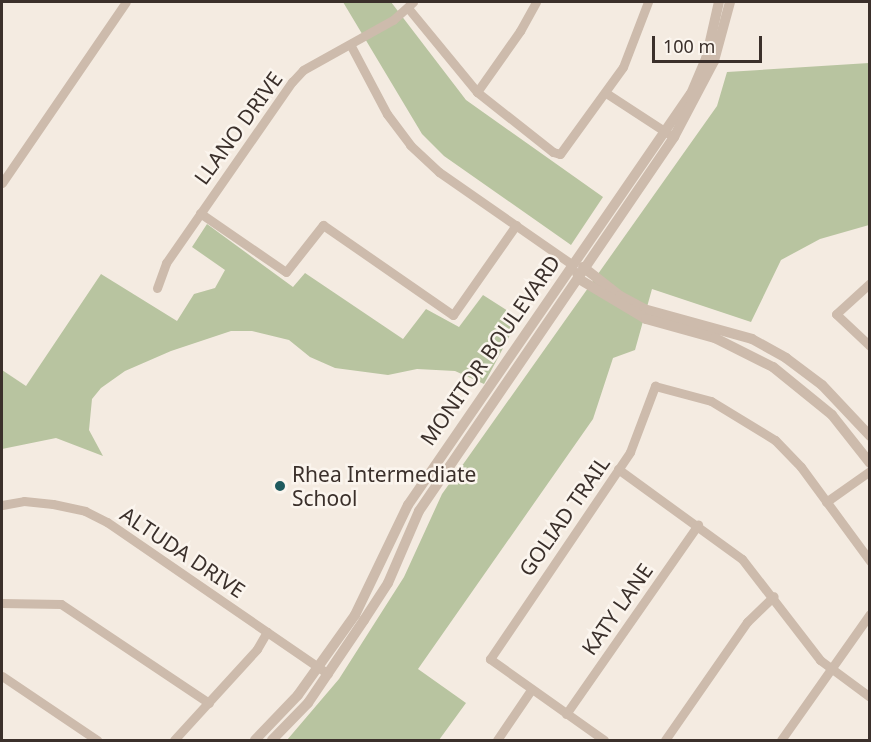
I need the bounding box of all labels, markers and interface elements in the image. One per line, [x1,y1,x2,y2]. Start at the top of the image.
scale bar [655,24,764,62]
text: 100 m [663,34,715,58]
street label: LLANO DRIVE [189,67,287,189]
street label: MONITOR BOULEVARD [415,250,565,450]
street label: GOLIAD TRAIL [513,451,615,581]
place label: Rhea Intermediate School [292,461,476,511]
marker: Rhea Intermediate School [273,479,287,493]
street label: ALTUDA DRIVE [116,501,250,603]
street label: KATY LANE [576,558,658,660]

